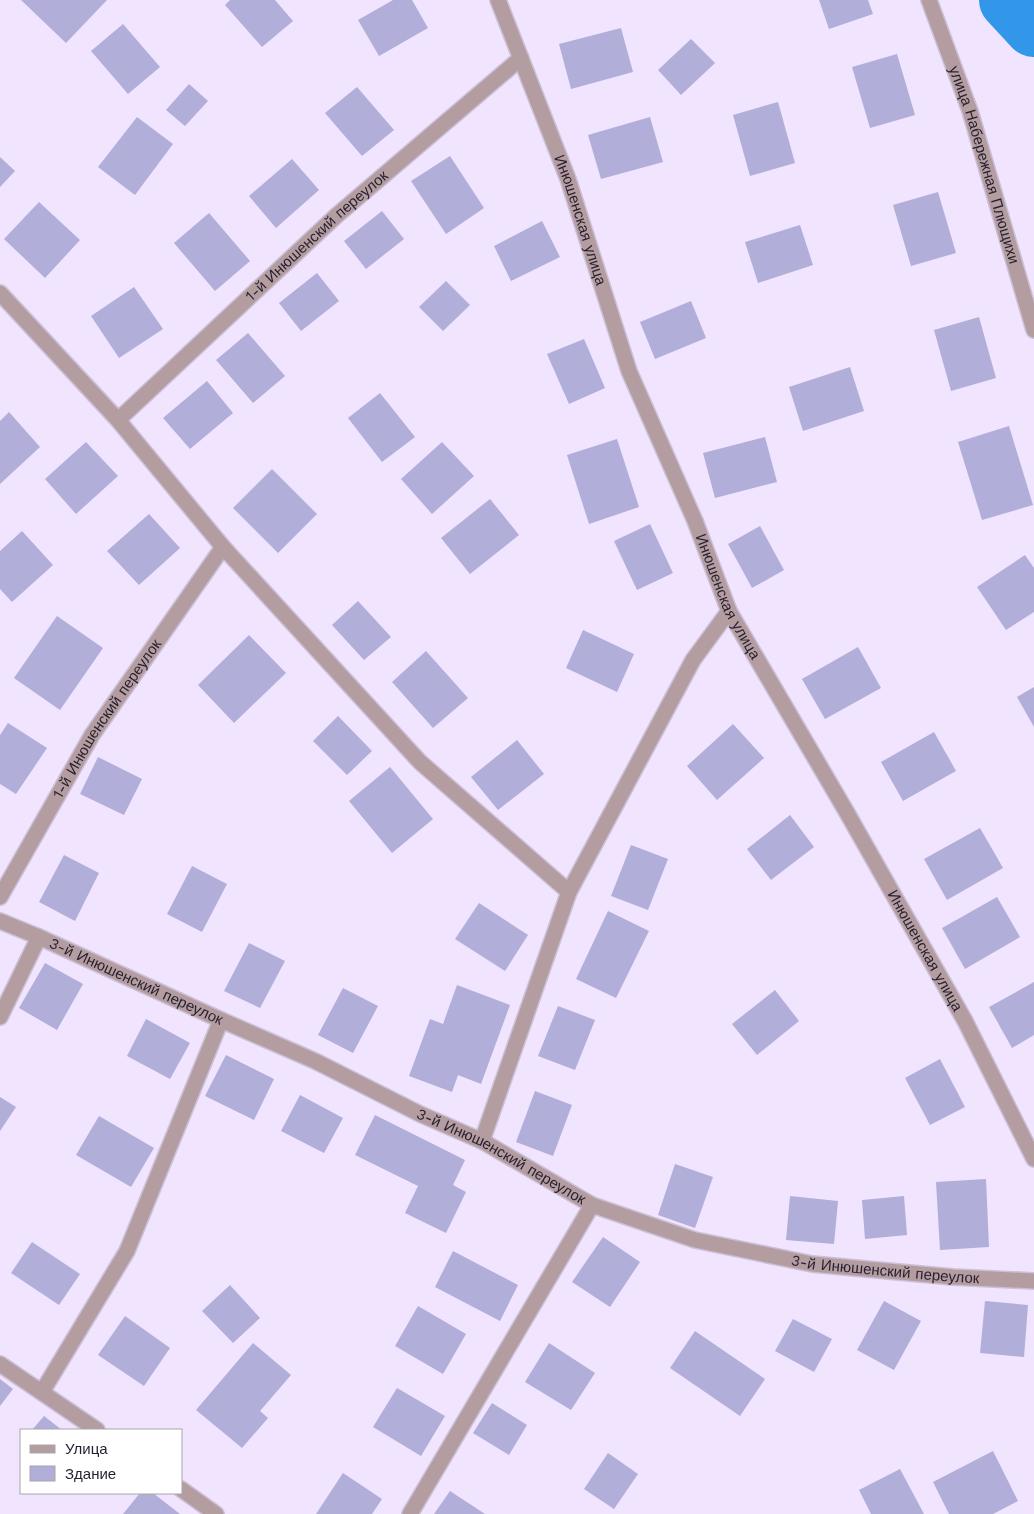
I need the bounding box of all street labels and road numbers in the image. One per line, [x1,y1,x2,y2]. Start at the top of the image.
street label: улица Набережная Плющихи [945,63,1023,266]
street label: Инюшенская улица [550,152,610,288]
street label: 1-й Инюшенский переулок [242,166,392,305]
street label: Инюшенская улица [692,531,765,663]
street label: 1-й Инюшенский переулок [49,635,165,801]
street label: Инюшенская улица [884,887,967,1015]
street label: 3-й Инюшенский переулок [47,934,226,1029]
street label: 3-й Инюшенский переулок [414,1105,589,1209]
street label: 3-й Инюшенский переулок [790,1251,980,1287]

